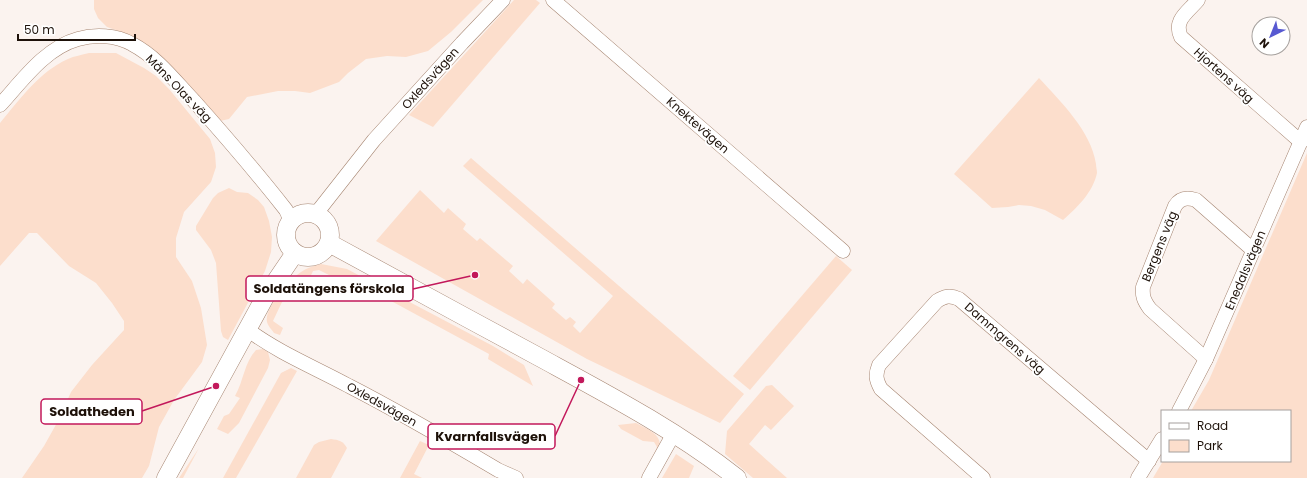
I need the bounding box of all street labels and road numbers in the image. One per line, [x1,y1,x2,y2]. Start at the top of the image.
street label: Oxledsvägen [398,43,462,113]
street label: Hjortens väg [1190,43,1258,107]
street label: Måns Olas väg [142,50,216,126]
street label: Knektevägen [663,93,733,157]
street label: Bergens väg [1137,208,1181,284]
street label: Enedalsvägen [1221,228,1269,312]
street label: Dammgrens väg [961,298,1049,378]
street label: Oxledsvägen [344,378,420,430]

